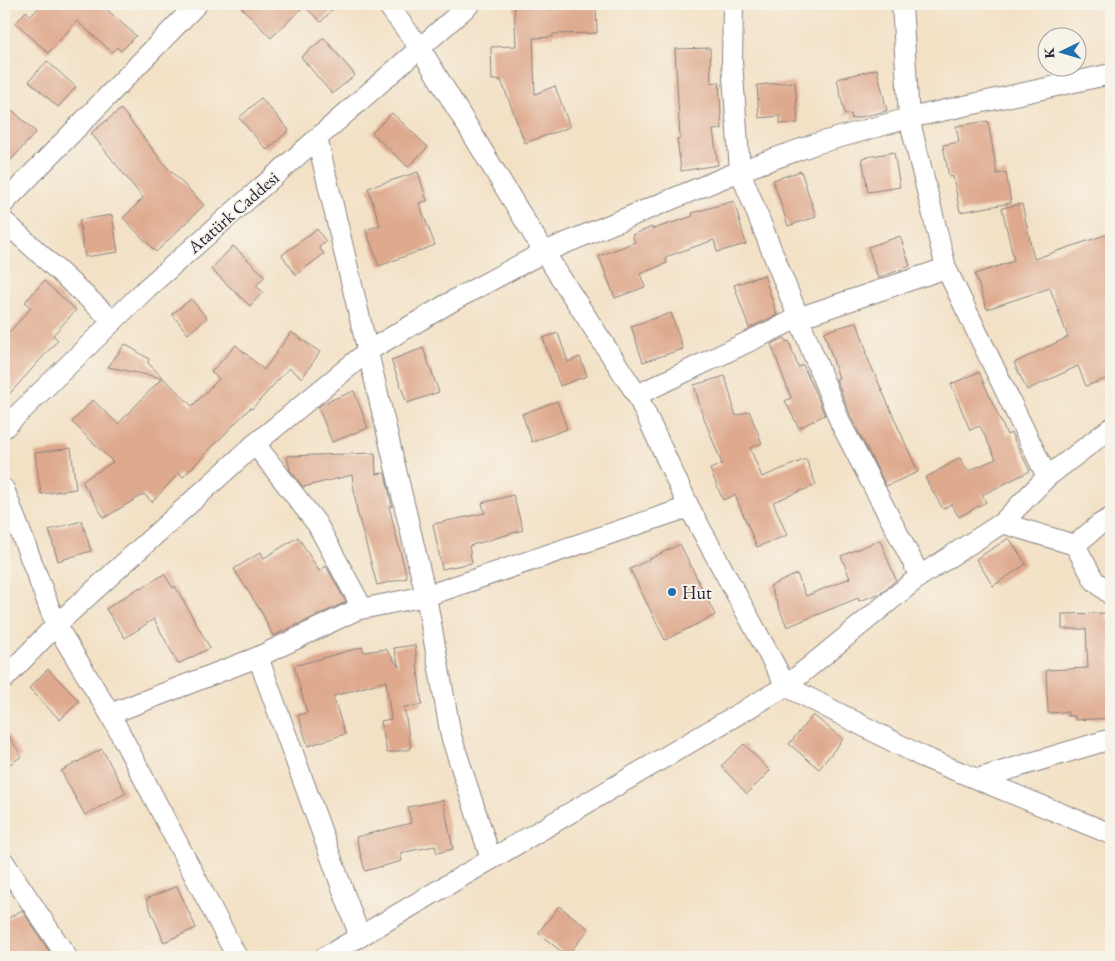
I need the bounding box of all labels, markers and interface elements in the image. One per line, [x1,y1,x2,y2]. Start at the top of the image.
north arrow [1038,28,1088,78]
text: K [1040,47,1058,59]
street label: Atatürk Caddesi [182,166,284,259]
place label: Hut [682,581,712,604]
marker: Hut [666,586,678,598]

